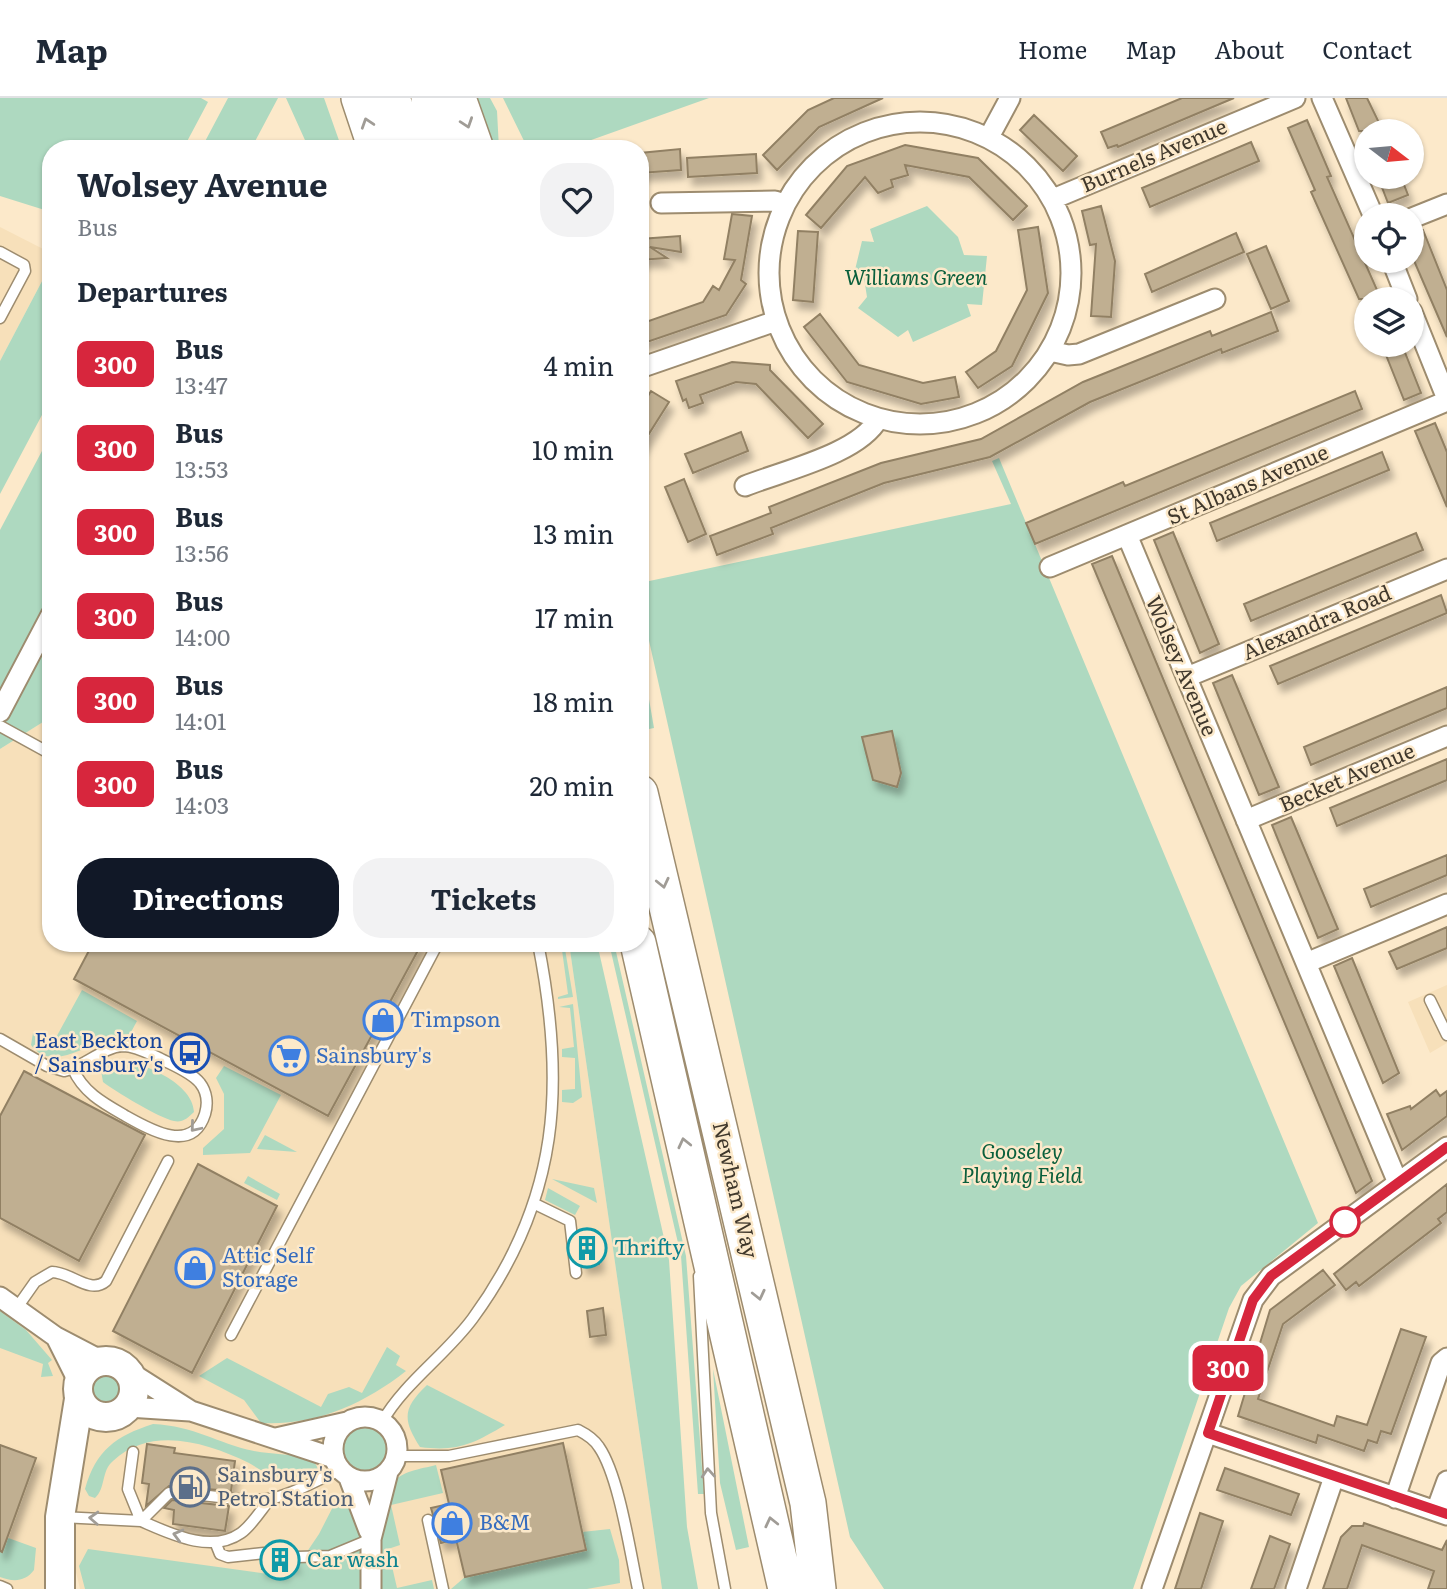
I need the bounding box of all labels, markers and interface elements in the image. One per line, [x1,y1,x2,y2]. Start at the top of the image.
text: Map [35,24,108,73]
text: Home [1018,31,1087,66]
text: Map [1125,31,1176,66]
text: About [1214,31,1284,66]
text: Contact [1322,31,1412,66]
street label: Burnels Avenue [1075,109,1231,198]
one-way arrow [459,117,473,129]
one-way arrow [361,118,376,130]
north arrow [1354,119,1424,189]
map controls [1354,119,1424,357]
text: Wolsey Avenue [77,158,328,207]
button: heart [540,163,614,237]
button: locate [1354,203,1424,273]
text: Bus [77,209,117,243]
park label: Williams Green [845,260,988,291]
text: Departures [77,271,228,310]
button: layers [1354,287,1424,357]
text: Bus [175,328,223,367]
text: 4 min [543,345,614,384]
text: 300 [94,346,137,381]
text: 13:47 [175,367,228,401]
text: Bus [175,412,223,451]
text: 10 min [532,429,614,468]
text: 300 [94,430,137,465]
street label: St Albans Avenue [1162,435,1333,531]
text: 13:53 [175,451,229,485]
text: Bus [175,496,223,535]
text: 13 min [533,513,614,552]
text: 300 [94,514,137,549]
text: 13:56 [175,535,229,569]
street label: Alexandra Road [1237,575,1395,666]
text: Bus [175,580,223,619]
street label: Wolsey Avenue [1140,590,1227,740]
text: 17 min [535,597,614,636]
text: 300 [94,598,137,633]
text: 14:00 [175,619,230,653]
text: Bus [175,664,223,703]
text: 18 min [533,681,614,720]
text: 300 [94,682,137,717]
text: 14:01 [175,703,226,737]
street label: Becket Avenue [1273,733,1419,818]
text: Bus [175,748,223,787]
text: 20 min [529,765,614,804]
text: 300 [94,766,137,801]
text: 14:03 [175,787,229,821]
button: Directions [77,858,339,938]
button: Tickets [353,858,614,938]
one-way arrow [655,877,670,889]
shop icon: Timpson [362,999,404,1041]
place label: Timpson [410,1002,501,1033]
place label: East Beckton / Sainsbury's [34,1023,163,1078]
bus stop icon: East Beckton / Sainsbury's [169,1032,211,1074]
supermarket icon: Sainsbury's [268,1035,310,1077]
place label: Sainsbury's [316,1038,431,1069]
street label: Newham Way [707,1118,768,1262]
one-way arrow [191,1119,204,1132]
park label: Gooseley Playing Field [962,1134,1082,1189]
one-way arrow [678,1137,692,1149]
unlabelled marker [1330,1207,1360,1237]
building icon: Thrifty [566,1227,608,1269]
place label: Thrifty [614,1230,685,1261]
place label: Attic Self Storage [222,1238,315,1293]
shop icon: Attic Self Storage [174,1247,216,1289]
one-way arrow [751,1289,766,1301]
line badge: 300 [1188,1345,1268,1391]
text: 300 [1207,1350,1249,1385]
place label: Sainsbury's Petrol Station [217,1457,354,1512]
fuel station icon: Sainsbury's Petrol Station [169,1466,211,1508]
one-way arrow [701,1467,716,1478]
shop icon: B&M [431,1502,473,1544]
place label: B&M [479,1505,531,1536]
one-way arrow [88,1511,99,1526]
one-way arrow [764,1517,779,1529]
one-way arrow [172,1529,184,1543]
building icon: Car wash [259,1539,301,1581]
place label: Car wash [307,1542,399,1573]

